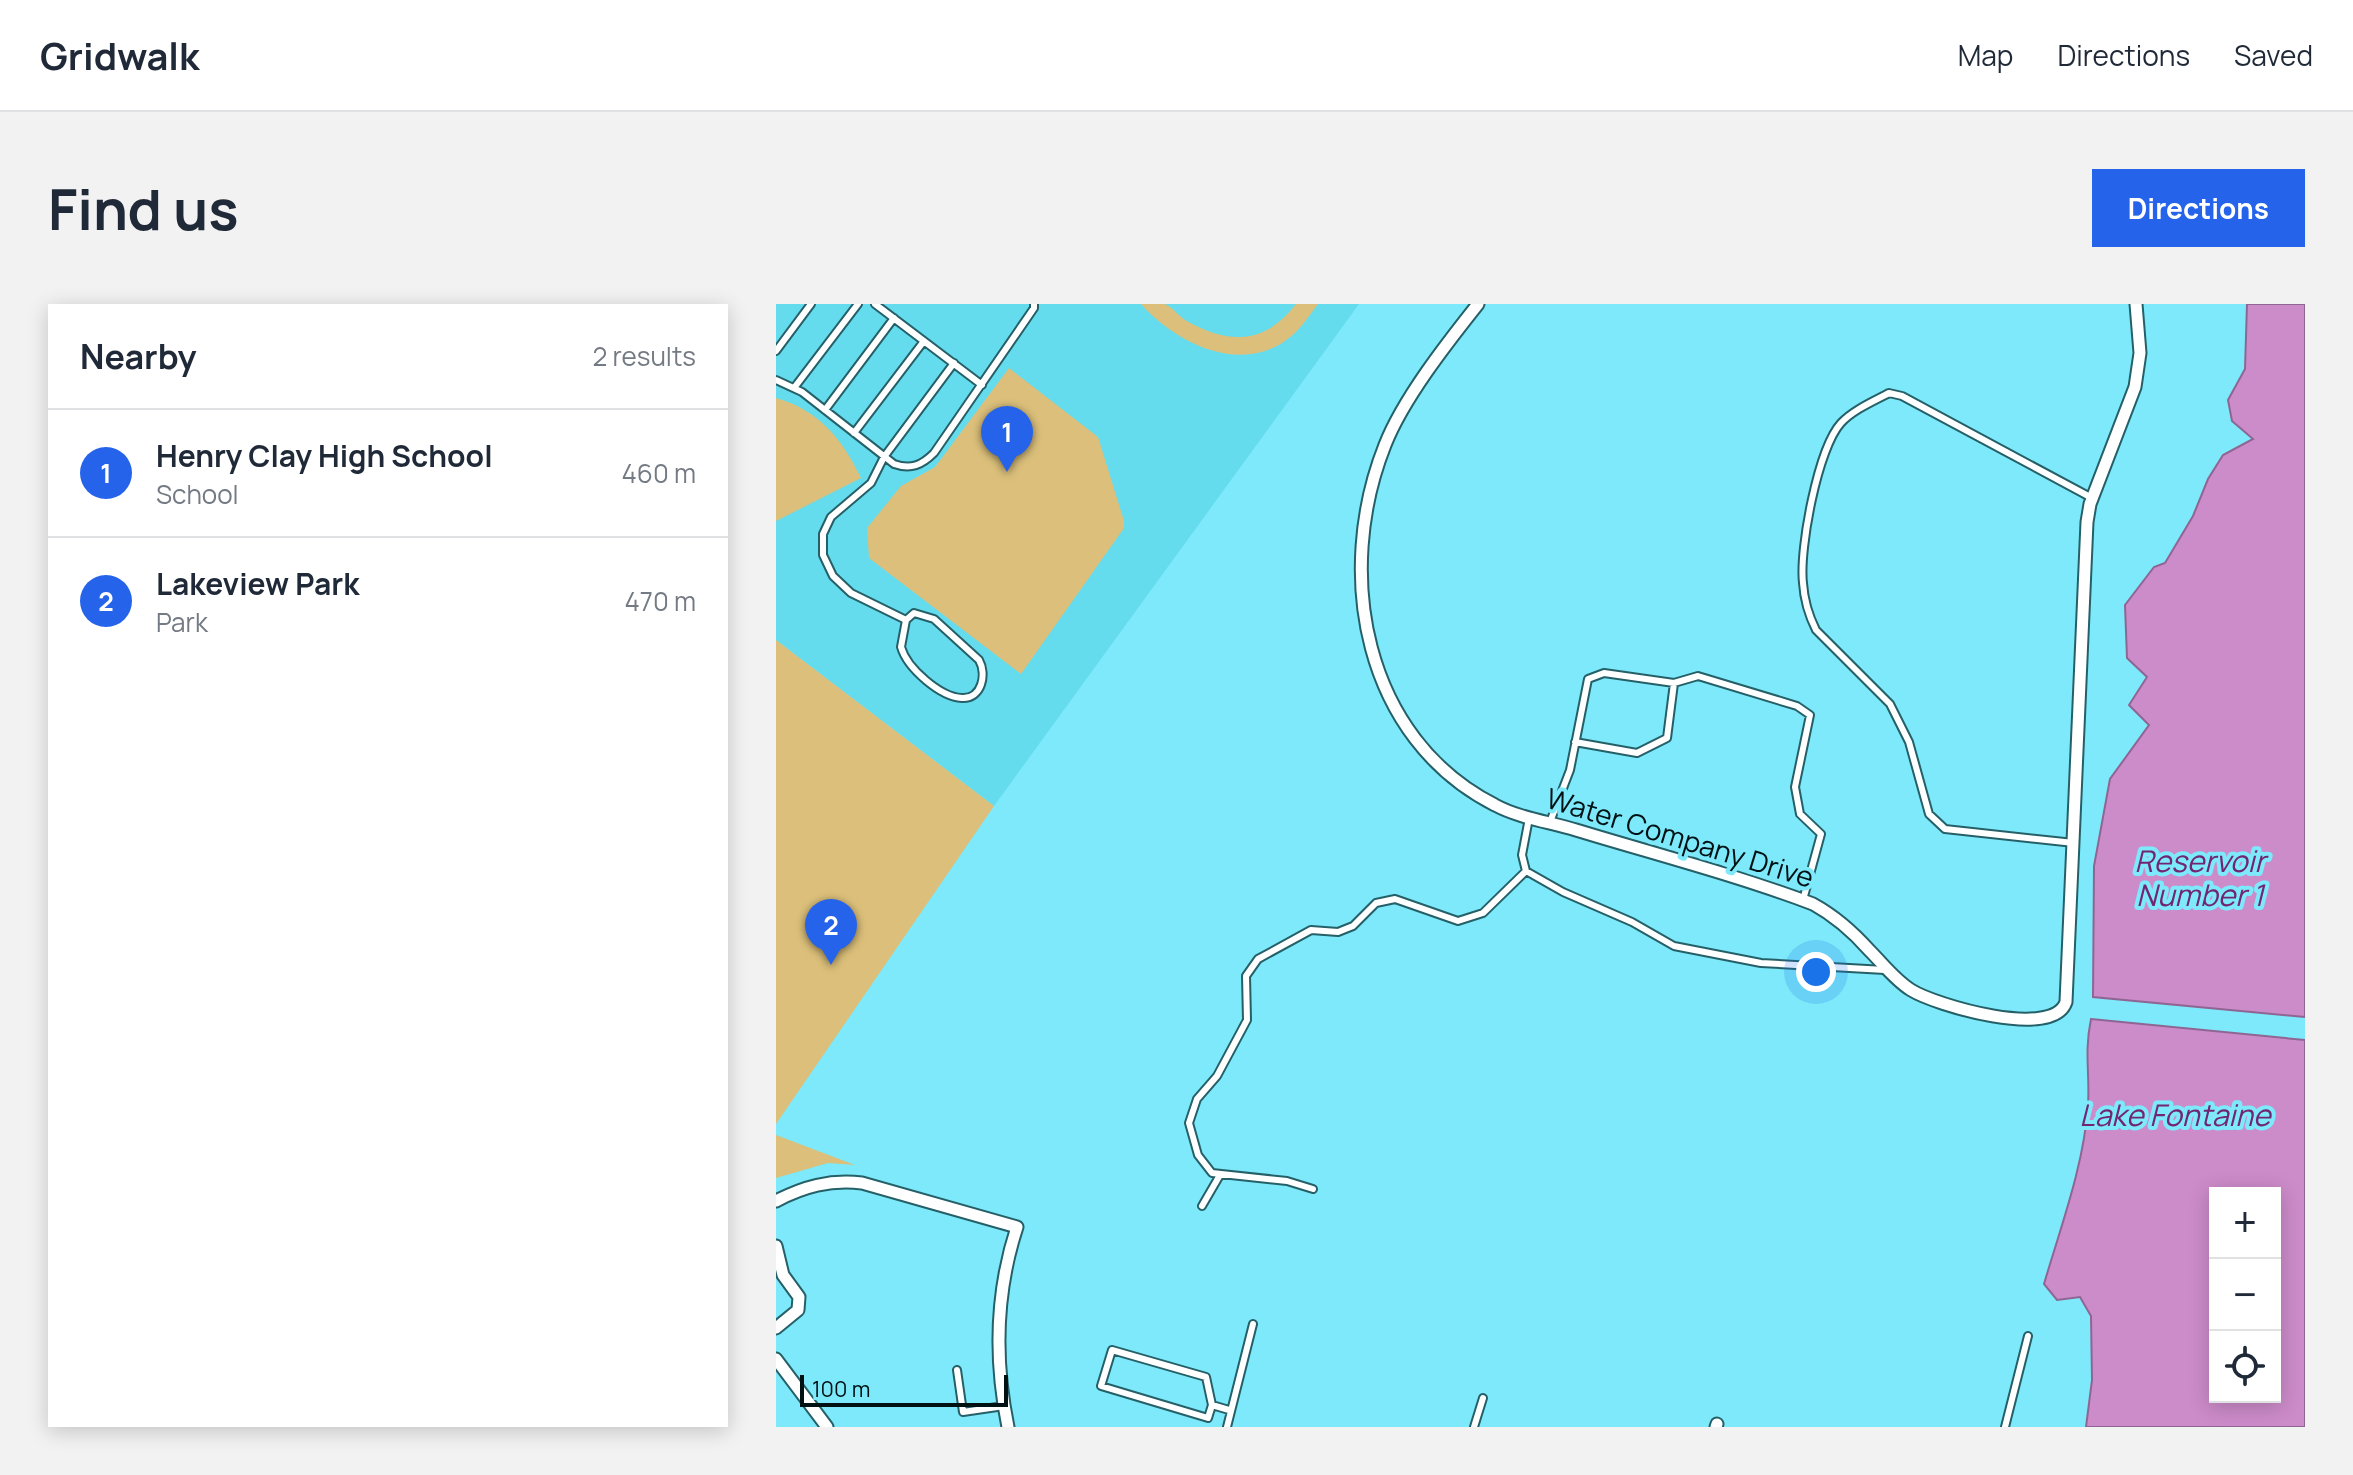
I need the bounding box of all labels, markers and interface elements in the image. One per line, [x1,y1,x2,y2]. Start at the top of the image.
text: Gridwalk [40,29,199,81]
text: Map [1958,36,2013,74]
text: Directions [2057,36,2190,74]
text: Saved [2234,36,2313,74]
button: Directions [2092,169,2305,247]
text: Find us [48,170,239,247]
text: Nearby [80,333,196,379]
text: 2 results [592,338,696,374]
pin: 1 [981,406,1033,472]
text: Henry Clay High School [156,435,493,476]
text: 1 [100,455,112,491]
text: 460 m [621,455,696,491]
text: School [156,476,239,512]
text: Lakeview Park [156,563,359,604]
text: 2 [98,583,114,619]
text: 470 m [625,583,696,619]
text: Park [156,604,208,640]
street label: Water Company Drive [1542,778,1819,896]
water label: Reservoir Number 1 [2135,840,2270,915]
pin: 2 [805,899,857,965]
your location [1796,952,1836,992]
water label: Lake Fontaine [2079,1094,2272,1135]
map controls [2209,1187,2281,1403]
button: + [2209,1187,2281,1259]
button: − [2209,1259,2281,1331]
button: locate [2209,1331,2281,1403]
scale bar [800,1371,1008,1407]
text: 100 m [812,1374,870,1404]

